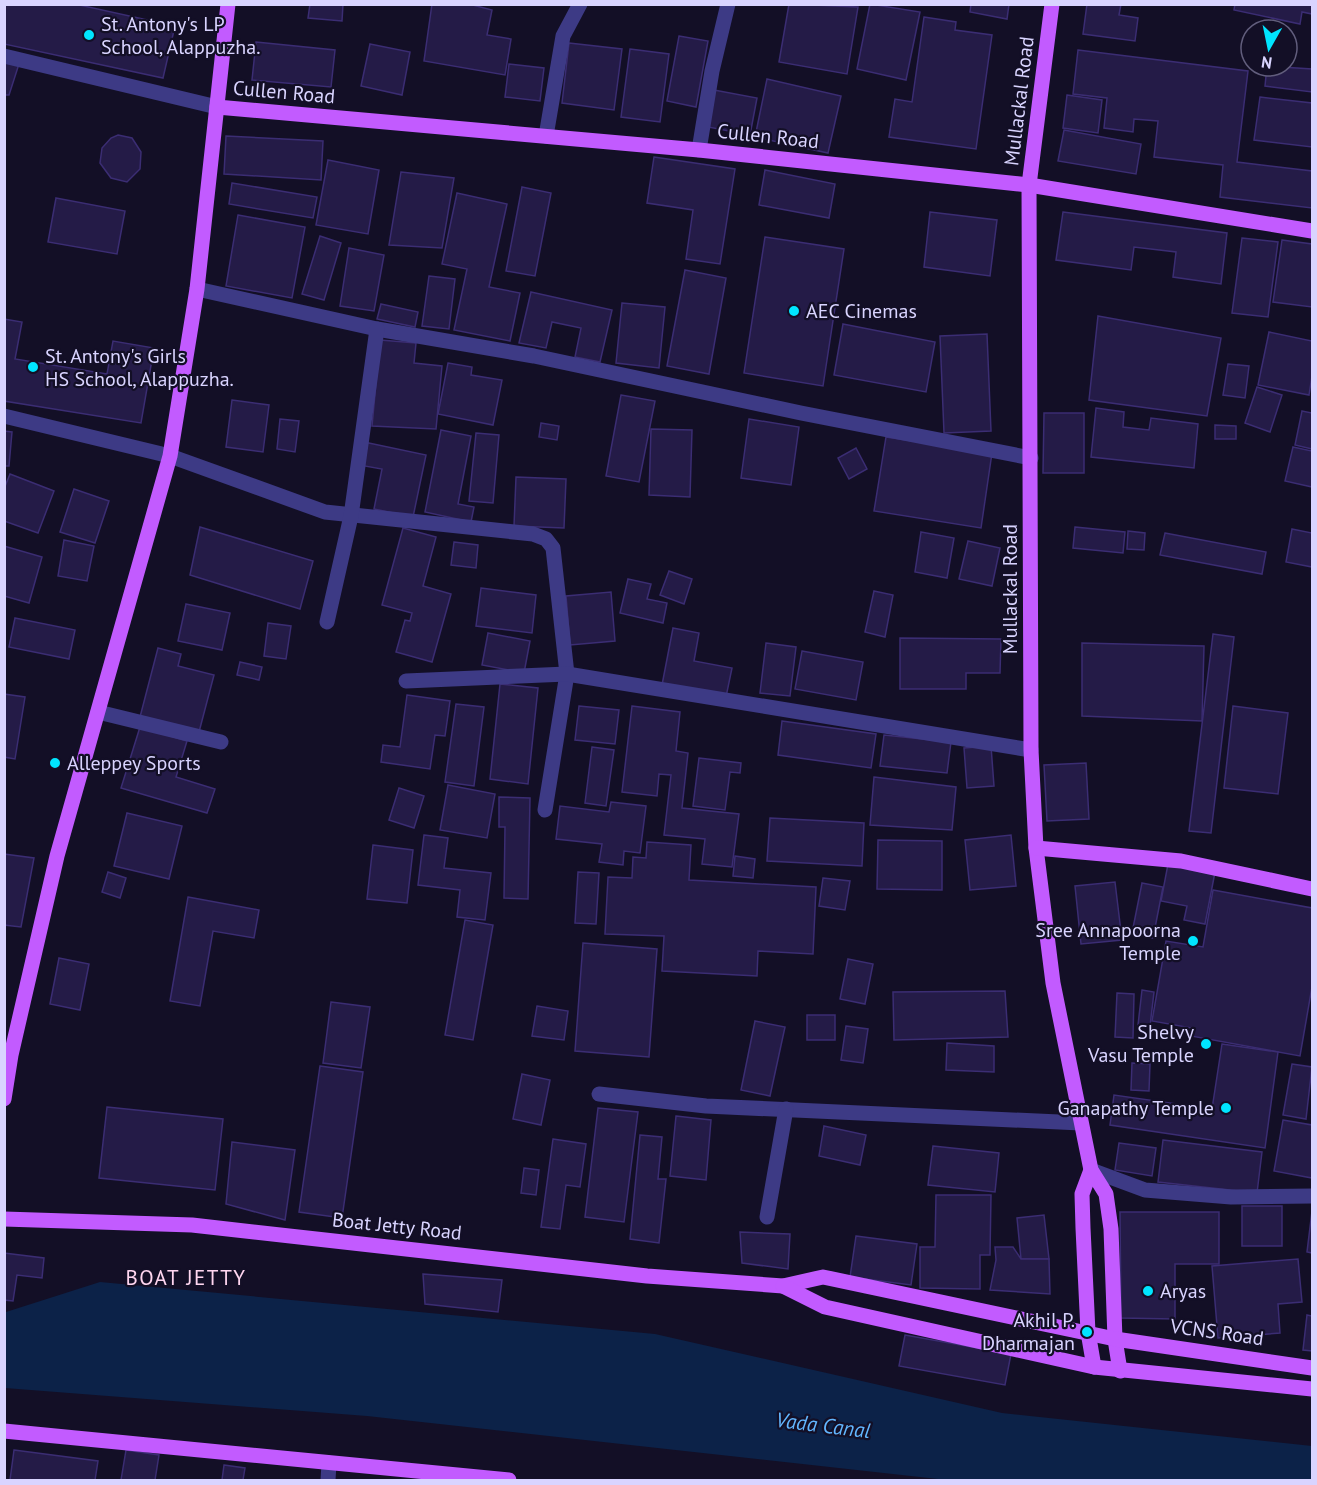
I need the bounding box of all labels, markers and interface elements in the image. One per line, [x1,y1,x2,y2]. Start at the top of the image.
place label: St. Antony's LP School, Alappuzha. [101,11,260,60]
north arrow [1239,18,1299,78]
marker: St. Antony's LP School, Alappuzha. [82,28,96,42]
street label: Mullackal Road [998,35,1040,167]
text: N [1260,52,1273,74]
street label: Cullen Road [232,75,336,109]
street label: Cullen Road [716,118,820,154]
place label: AEC Cinemas [806,298,917,324]
marker: AEC Cinemas [787,304,801,318]
place label: St. Antony's Girls HS School, Alappuzha. [45,343,234,392]
marker: St. Antony's Girls HS School, Alappuzha. [26,360,40,374]
street label: Mullackal Road [997,524,1023,654]
place label: Alleppey Sports [67,750,201,776]
marker: Alleppey Sports [48,756,62,770]
place label: Sree Annapoorna Temple [1035,917,1181,966]
marker: Sree Annapoorna Temple [1186,934,1200,948]
place label: Shelvy Vasu Temple [1087,1019,1195,1068]
marker: Shelvy Vasu Temple [1199,1037,1213,1051]
place label: Ganapathy Temple [1057,1095,1214,1121]
marker: Ganapathy Temple [1219,1101,1233,1115]
street label: Boat Jetty Road [331,1206,463,1246]
district label: BOAT JETTY [126,1264,246,1291]
place label: Aryas [1160,1278,1206,1304]
marker: Aryas [1141,1284,1155,1298]
place label: Akhil P. Dharmajan [982,1307,1075,1356]
street label: VCNS Road [1168,1312,1265,1351]
marker: Akhil P. Dharmajan [1080,1325,1094,1339]
water label: Vada Canal [774,1406,872,1444]

